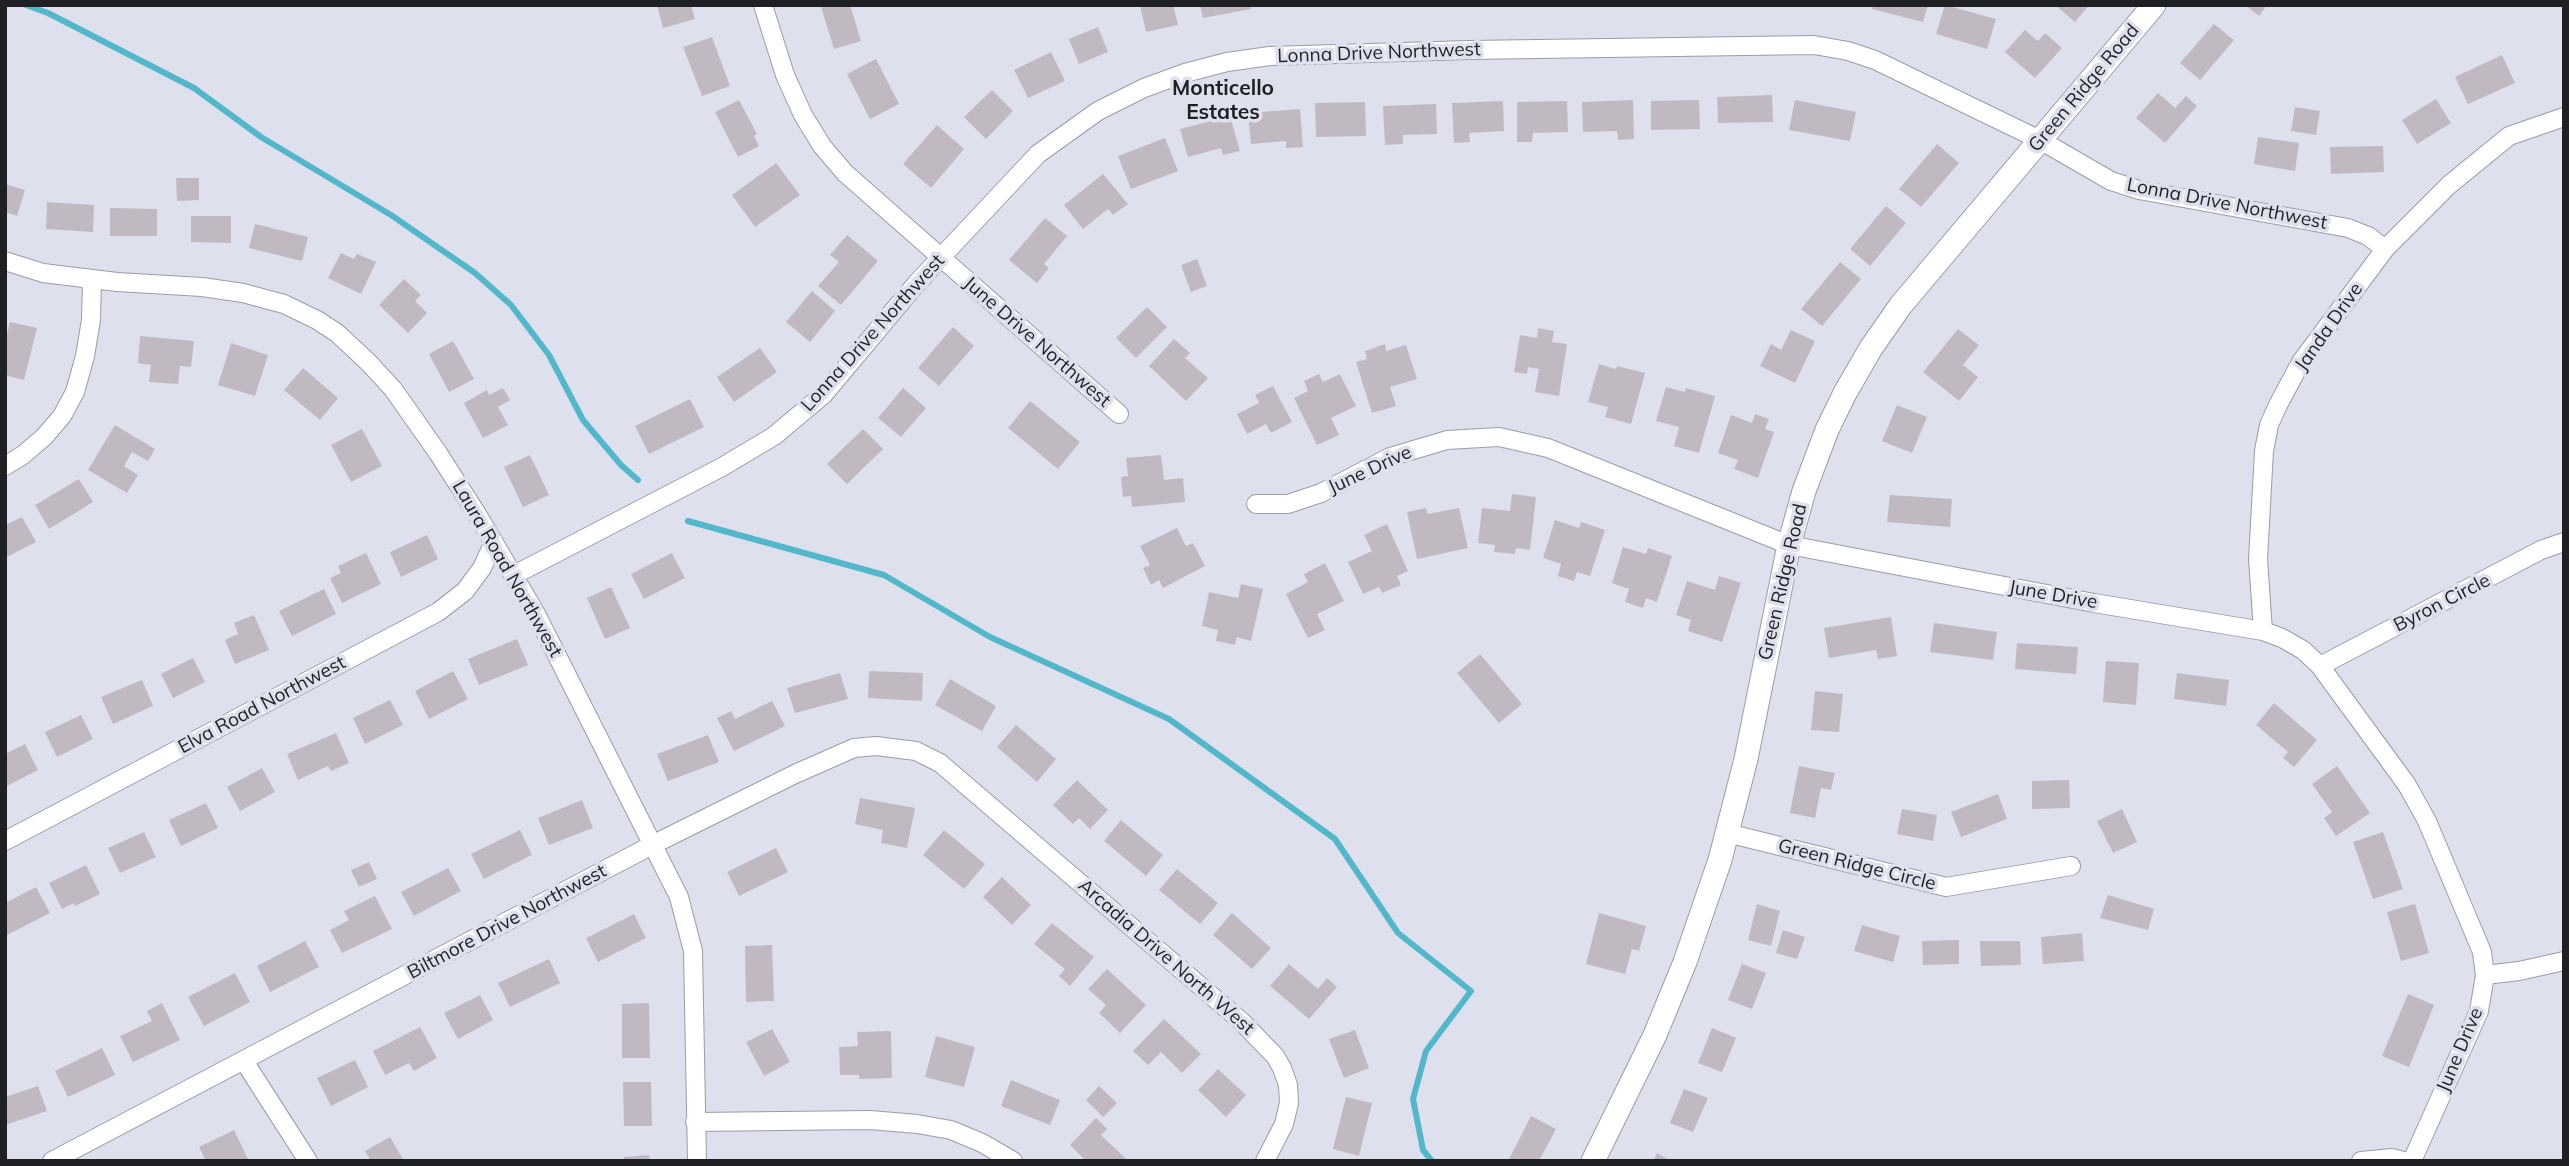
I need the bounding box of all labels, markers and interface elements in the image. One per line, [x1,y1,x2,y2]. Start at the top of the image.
street label: Green Ridge Road [2024,19,2144,157]
street label: Lonna Drive Northwest [1277,38,1481,68]
district label: Monticello Estates [1172,76,1274,126]
street label: Lonna Drive Northwest [2125,173,2329,235]
street label: Lonna Drive Northwest [796,250,950,416]
street label: June Drive Northwest [959,272,1115,412]
street label: Janda Drive [2290,279,2368,375]
street label: June Drive [1325,441,1415,499]
street label: Laura Road Northwest [447,477,567,661]
street label: Green Ridge Road [1754,502,1812,662]
street label: Byron Circle [2390,569,2494,637]
street label: June Drive [2007,576,2099,614]
street label: Elva Road Northwest [174,651,350,759]
street label: Green Ridge Circle [1776,834,1938,896]
street label: Biltmore Drive Northwest [404,860,610,984]
street label: Arcadia Drive North West [1073,874,1259,1040]
street label: June Drive [2432,1004,2488,1096]

